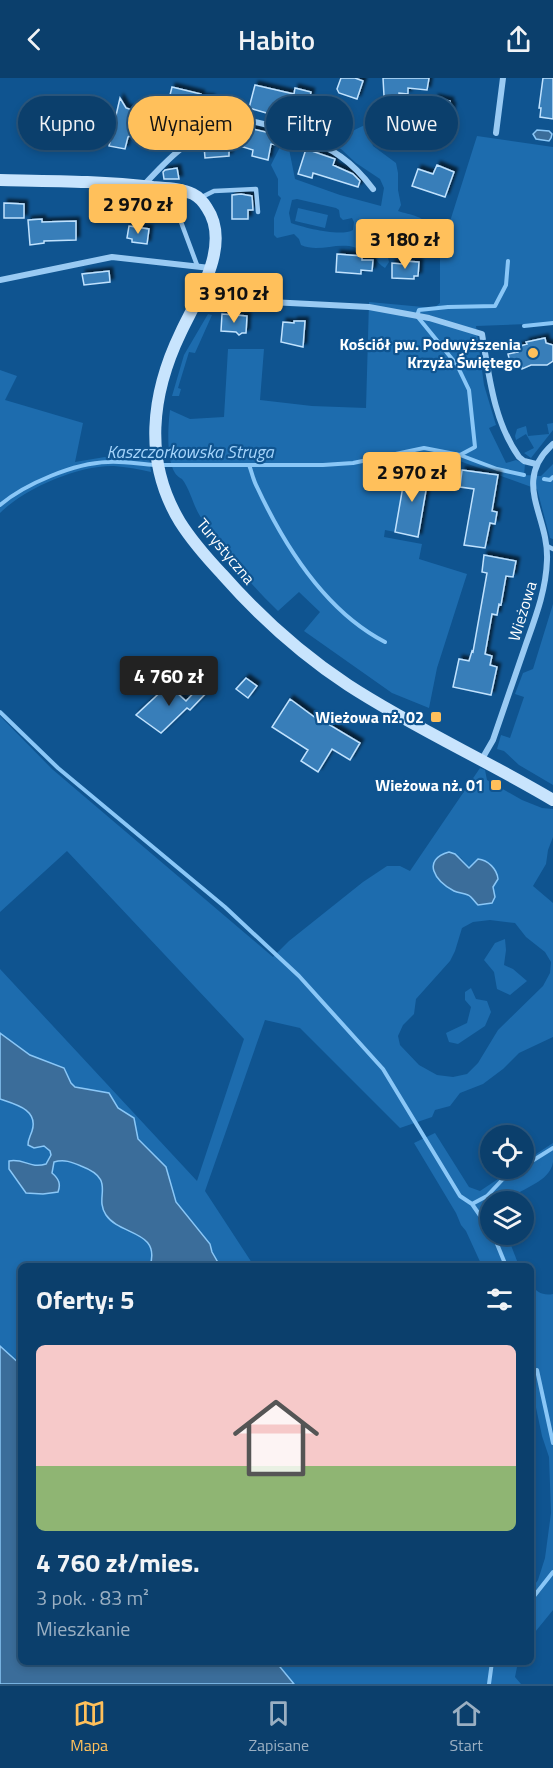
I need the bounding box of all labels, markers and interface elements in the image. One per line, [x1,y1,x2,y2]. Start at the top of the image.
text: Habito [238,19,315,60]
icon: back [18,23,51,56]
icon: share [502,23,535,56]
chip: Kupno [18,96,116,150]
chip: Wynajem [128,96,254,150]
chip: Filtry [266,96,353,150]
chip: Nowe [365,96,458,150]
pin: 2 970 zł [76,184,200,235]
text: 2 970 zł [103,188,173,219]
pin: 3 180 zł [343,219,467,270]
text: 3 180 zł [370,223,440,254]
pin: 3 910 zł [172,273,296,324]
text: 3 910 zł [199,277,269,308]
place label: Kościół pw. Podwyższenia Krzyża Świętego [339,332,521,374]
marker: Kościół pw. Podwyższenia Krzyża Świętego [526,346,540,360]
water label: Kaszczorkowska Struga [106,438,275,465]
pin: 2 970 zł [350,452,474,503]
text: 2 970 zł [377,456,447,487]
street label: Turystyczna [191,513,261,589]
street label: Wieżowa [502,578,542,644]
pin: 4 760 zł [107,656,231,707]
text: 4 760 zł [134,660,204,691]
place label: Wieżowa nż. 02 [315,705,424,729]
marker: Wieżowa nż. 02 [429,710,443,724]
place label: Wieżowa nż. 01 [375,773,484,797]
marker: Wieżowa nż. 01 [489,778,503,792]
map controls [480,1125,534,1245]
button: locate [480,1125,534,1179]
button: layers [480,1191,534,1245]
text: Oferty: 5 [36,1280,134,1319]
icon: filters [483,1283,516,1316]
icon: home [222,1384,330,1492]
text: 4 760 zł/mies. [36,1543,200,1582]
text: 3 pok. · 83 m² [36,1582,149,1613]
text: Mieszkanie [36,1613,130,1644]
tab: Mapa [70,1697,108,1757]
tab: Zapisane [248,1697,309,1757]
tab: Start [450,1697,483,1757]

